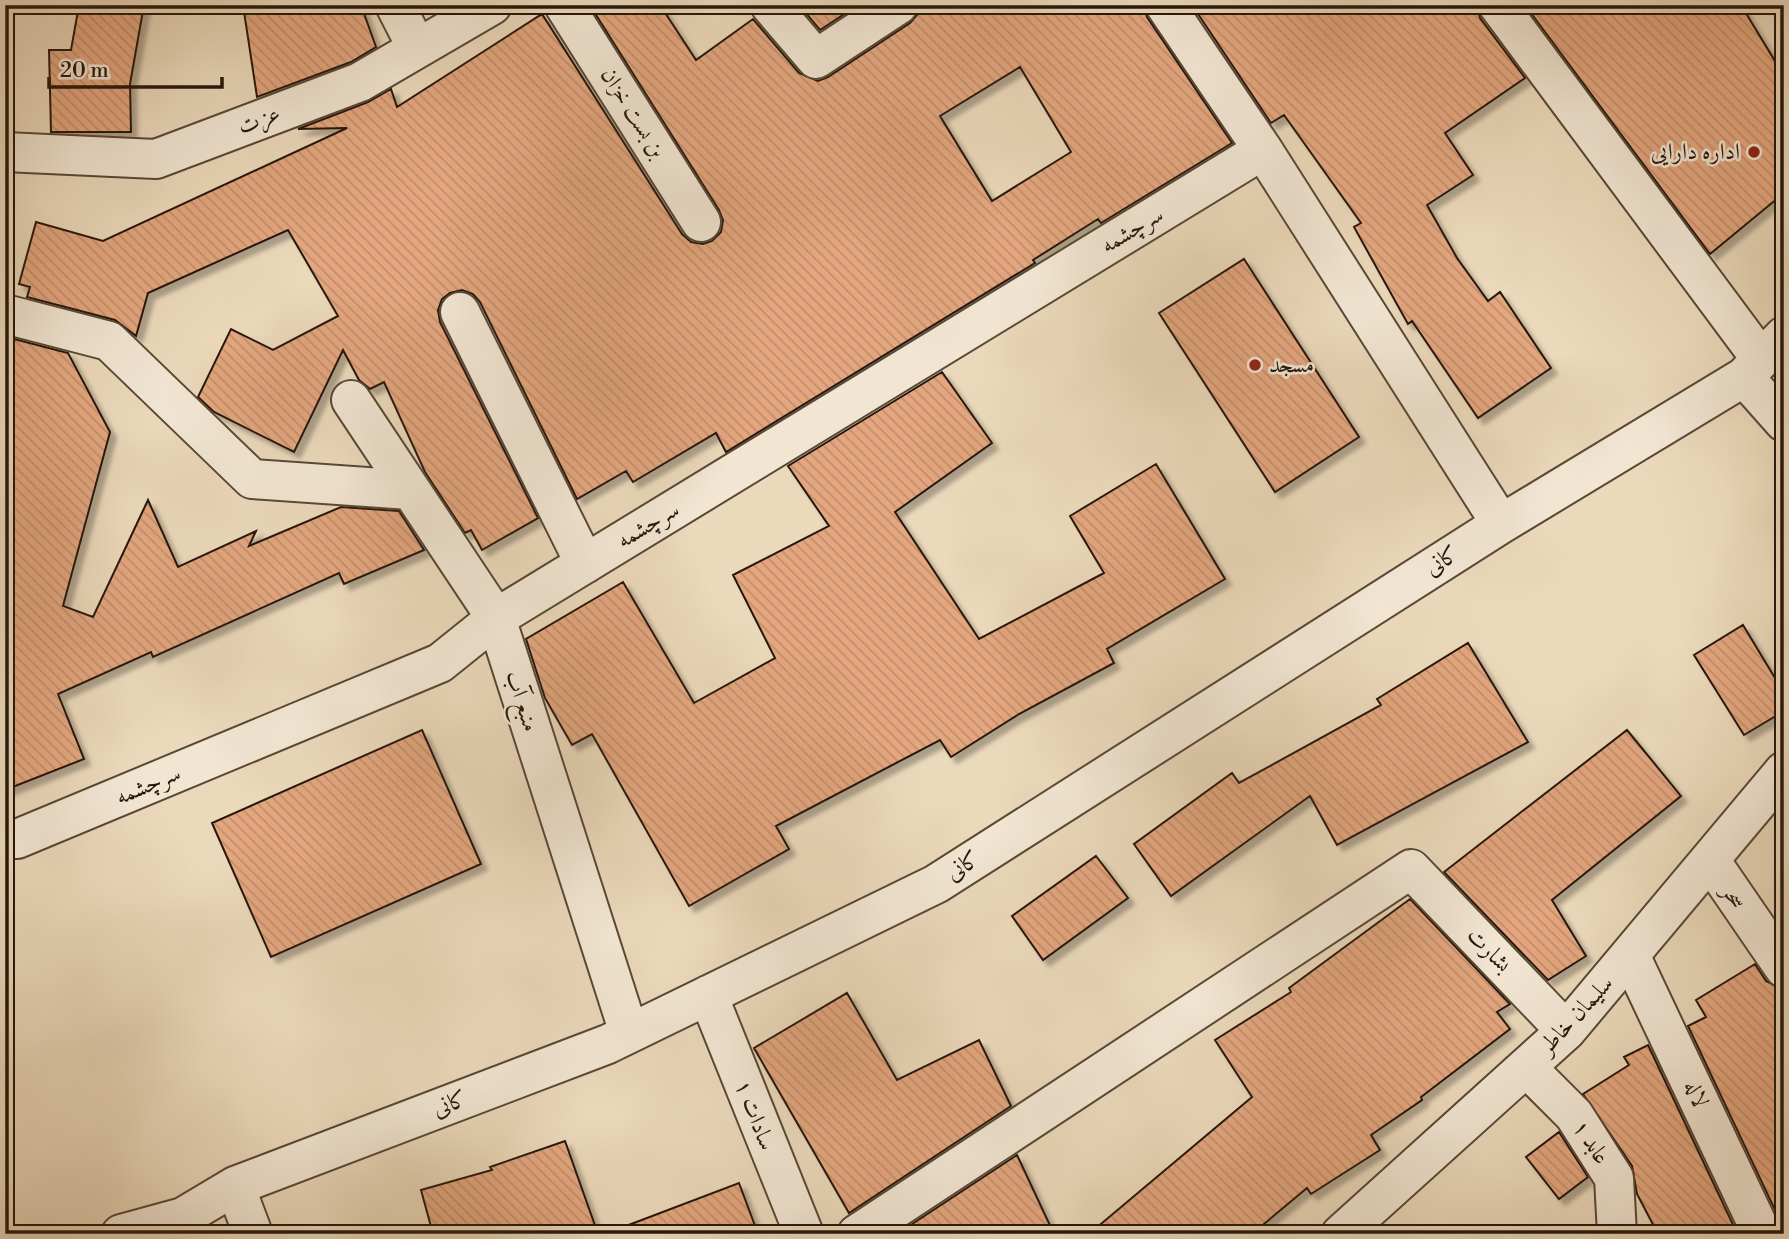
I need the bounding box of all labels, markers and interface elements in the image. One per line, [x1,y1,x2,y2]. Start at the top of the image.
scale bar [49,46,222,90]
text: 20 m [60,58,109,84]
street label: بن بست خزان [594,62,672,164]
street label: عزت [234,99,285,142]
place label: اداره دارایی [1651,138,1740,166]
marker: اداره دارایی [1746,144,1762,160]
street label: سرچشمه [1096,200,1169,260]
place label: مسجد [1269,351,1314,379]
marker: مسجد [1247,357,1263,373]
street label: سرچشمه [612,495,685,555]
street label: کانی [1420,540,1464,582]
street label: منبع آب [493,667,545,737]
street label: سرچشمه [111,759,185,812]
street label: کانی [941,845,985,887]
street label: سحر [1715,878,1752,915]
street label: بشارت [1461,922,1517,978]
street label: سلیمان خاطر [1531,970,1619,1062]
street label: سادات ۱ [729,1076,781,1154]
street label: لاله [1678,1076,1714,1112]
street label: کانی [429,1085,471,1123]
street label: عابد ۱ [1566,1114,1616,1170]

